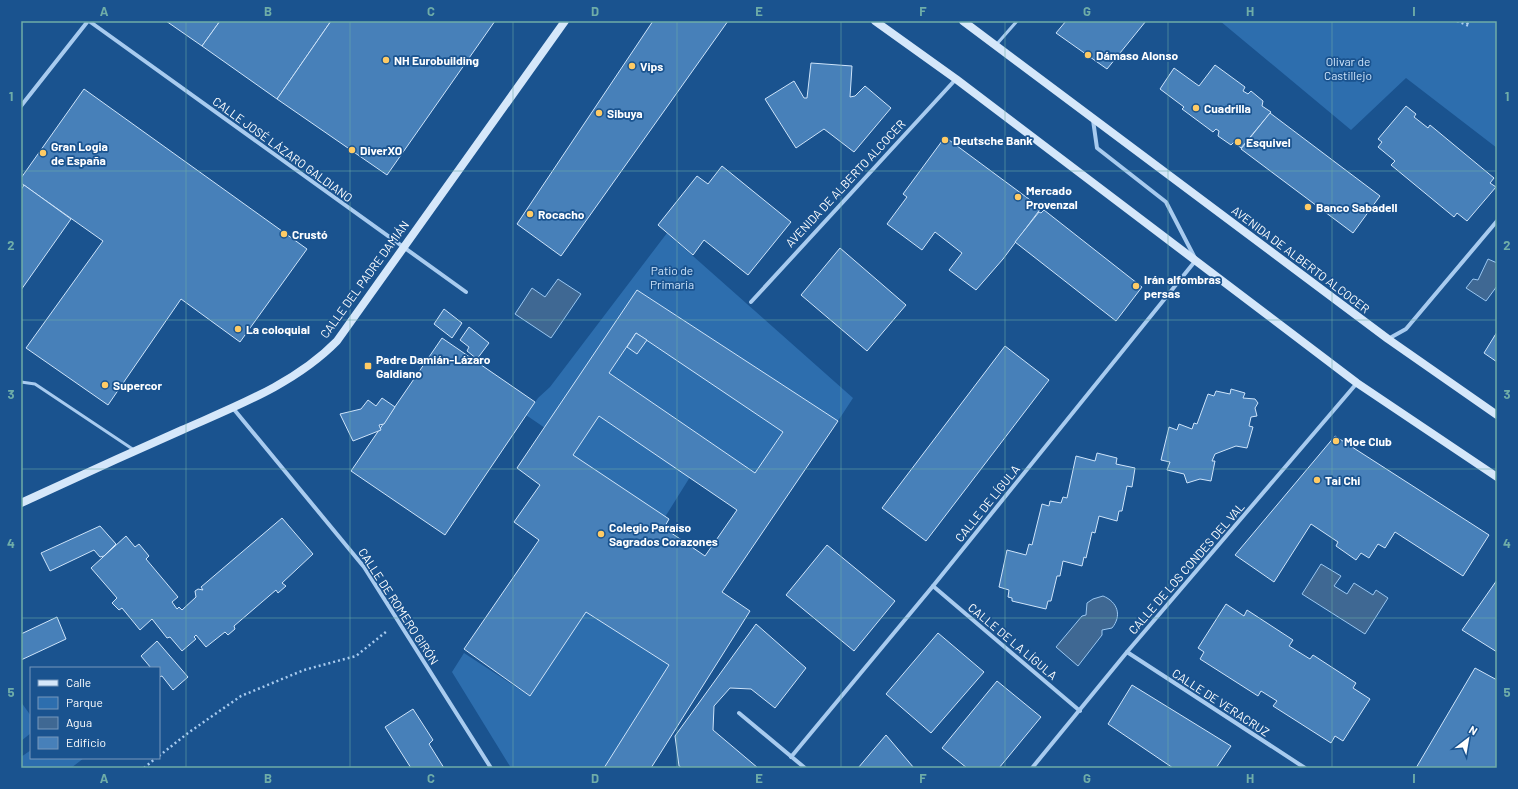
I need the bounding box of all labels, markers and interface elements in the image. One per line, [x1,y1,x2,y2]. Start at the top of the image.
text: A [100,3,109,19]
text: B [264,3,272,19]
text: C [427,3,435,19]
text: D [591,3,599,19]
text: E [755,3,763,19]
text: F [919,3,927,19]
text: G [1083,3,1091,19]
text: H [1246,3,1254,19]
text: I [1412,3,1416,19]
place label: Dámaso Alonso [1096,48,1178,62]
marker: Dámaso Alonso [1083,50,1093,60]
place label: NH Eurobuilding [394,53,479,67]
park label: Olivar de Castillejo [1324,54,1372,82]
marker: NH Eurobuilding [381,55,391,65]
place label: Vips [640,59,663,73]
marker: Vips [627,61,637,71]
text: 1 [9,88,13,104]
text: 1 [1505,88,1509,104]
street label: CALLE JOSÉ LÁZARO GALDIANO [210,94,356,204]
place label: Cuadrilla [1204,101,1251,115]
marker: Cuadrilla [1191,103,1201,113]
place label: Sibuya [607,106,643,120]
marker: Sibuya [594,108,604,118]
street label: AVENIDA DE ALBERTO ALCOCER [782,116,908,250]
place label: Deutsche Bank [953,133,1033,147]
marker: Deutsche Bank [940,135,950,145]
place label: Esquivel [1246,135,1291,149]
marker: Esquivel [1233,137,1243,147]
place label: Gran Logia de España [51,139,108,167]
place label: DiverXO [360,143,402,157]
marker: DiverXO [347,145,357,155]
marker: Gran Logia de España [38,148,48,158]
place label: Mercado Provenzal [1026,183,1078,211]
marker: Mercado Provenzal [1013,192,1023,202]
place label: Banco Sabadell [1316,200,1398,214]
marker: Banco Sabadell [1303,202,1313,212]
street label: AVENIDA DE ALBERTO ALCOCER [1229,203,1373,315]
place label: Rocacho [538,207,585,221]
marker: Rocacho [525,209,535,219]
street label: CALLE DEL PADRE DAMIÁN [317,218,411,340]
place label: Crustó [292,227,328,241]
marker: Crustó [279,229,289,239]
text: 2 [7,237,15,253]
text: 2 [1503,237,1511,253]
park label: Patio de Primaria [650,263,694,291]
place label: Irán alfombras persas [1144,272,1221,300]
marker: Irán alfombras persas [1131,281,1141,291]
place label: La coloquial [246,322,310,336]
marker: La coloquial [233,324,243,334]
place label: Padre Damián-Lázaro Galdiano [376,352,491,380]
marker: Padre Damián-Lázaro Galdiano [363,361,373,371]
place label: Supercor [113,378,163,392]
marker: Supercor [100,380,110,390]
text: 3 [7,386,15,402]
text: 3 [1503,386,1511,402]
place label: Moe Club [1344,434,1392,448]
marker: Moe Club [1331,436,1341,446]
street label: CALLE DE LÍGULA [952,462,1022,544]
place label: Tai Chi [1325,473,1360,487]
marker: Tai Chi [1312,475,1322,485]
street label: CALLE DE LOS CONDES DEL VAL [1125,499,1247,636]
place label: Colegio Paraíso Sagrados Corazones [609,520,718,548]
marker: Colegio Paraíso Sagrados Corazones [596,529,606,539]
text: 4 [7,535,15,551]
text: 4 [1503,535,1511,551]
street label: CALLE DE ROMERO GIRÓN [356,545,442,667]
street label: CALLE DE LA LÍGULA [966,600,1060,682]
street label: CALLE DE VERACRUZ [1170,665,1272,739]
legend [30,667,160,759]
text: Calle [66,675,91,689]
text: 5 [7,684,15,700]
text: 5 [1503,684,1511,700]
text: Parque [66,695,103,709]
text: Agua [66,715,92,729]
north arrow [1448,719,1488,759]
text: N [1467,723,1480,737]
text: Edificio [66,735,106,749]
text: A [100,770,109,786]
text: B [264,770,272,786]
text: C [427,770,435,786]
text: D [591,770,599,786]
text: E [755,770,763,786]
text: F [919,770,927,786]
text: G [1083,770,1091,786]
text: H [1246,770,1254,786]
text: I [1412,770,1416,786]

